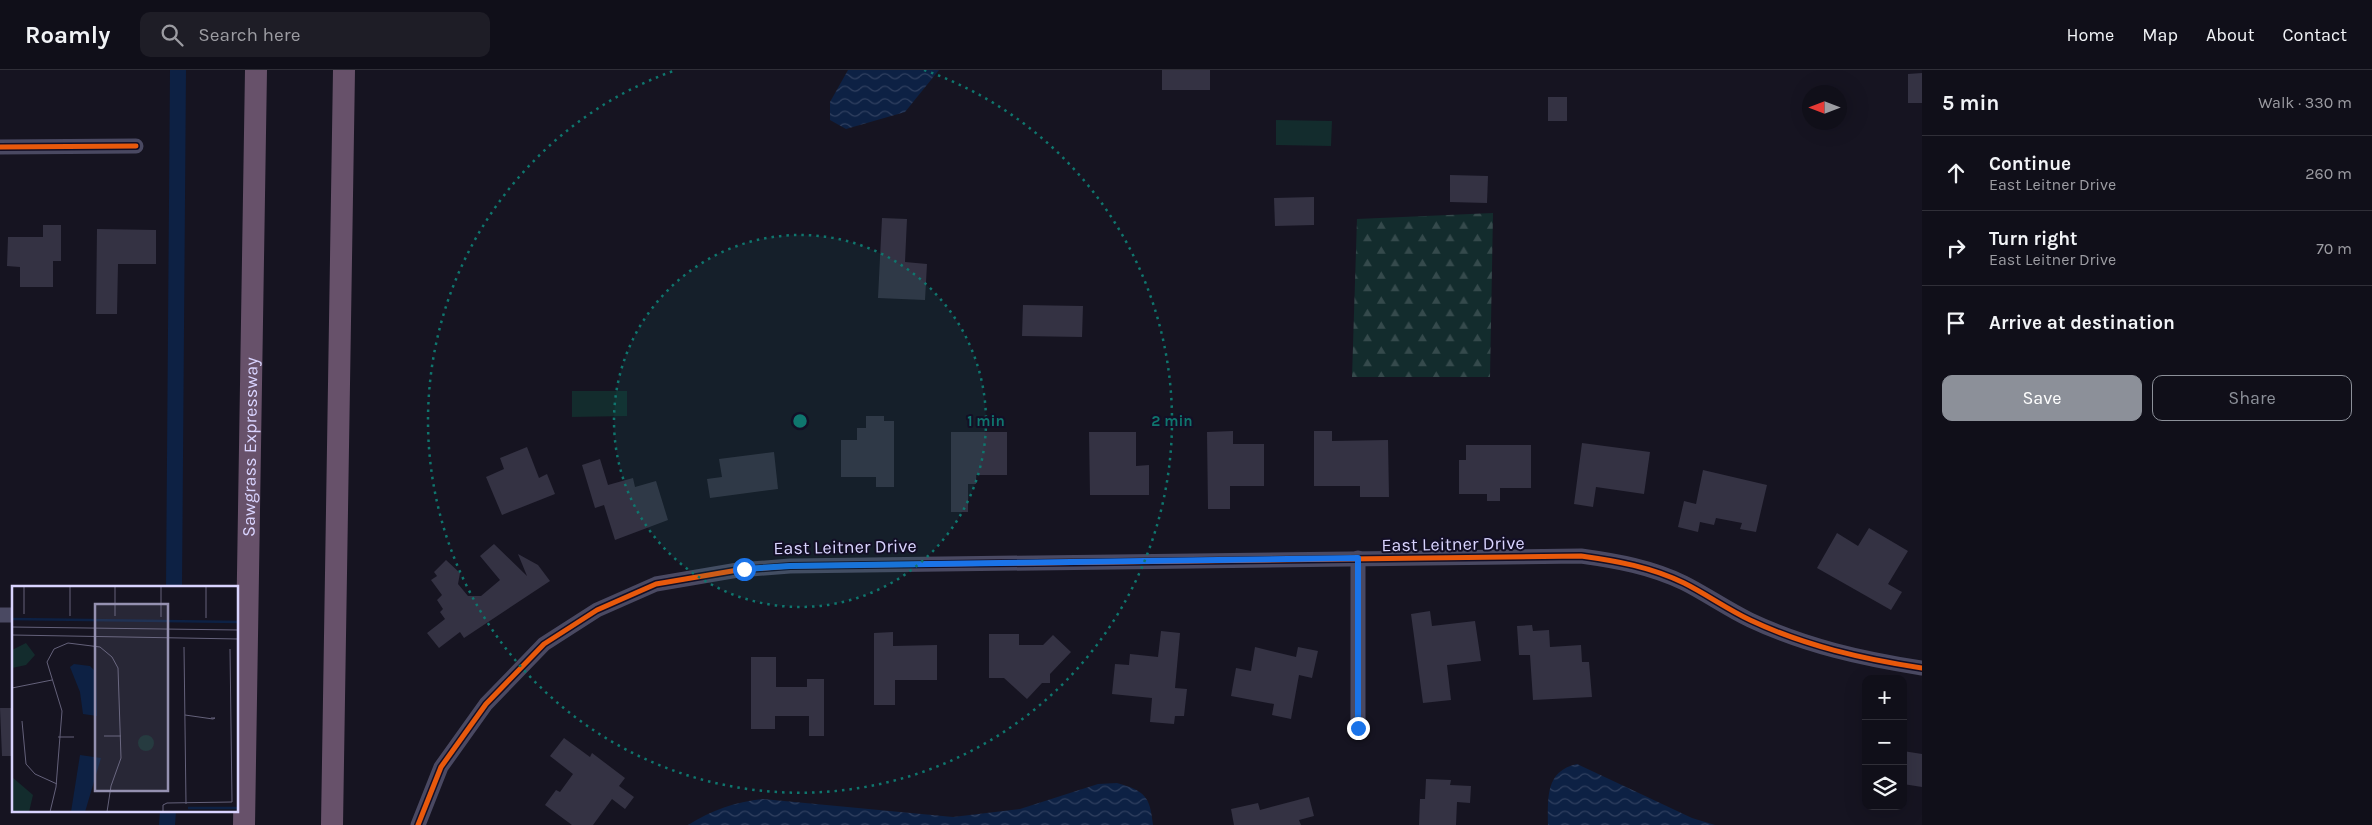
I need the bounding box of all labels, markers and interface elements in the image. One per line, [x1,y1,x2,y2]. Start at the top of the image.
search box [140,12,490,57]
text: Roamly [25,21,110,49]
icon: search [158,21,186,49]
text: Search here [198,24,300,46]
text: Home [2066,24,2114,46]
text: Map [2142,24,2178,46]
text: About [2206,24,2255,46]
text: Contact [2283,24,2347,46]
north arrow [1802,85,1847,130]
text: 5 min [1942,91,1999,115]
text: Walk · 330 m [2258,93,2352,112]
text: Continue [1989,153,2071,175]
icon: ahead [1942,159,1970,187]
text: 260 m [2305,164,2352,183]
text: East Leitner Drive [1989,175,2116,194]
text: Turn right [1989,228,2078,250]
icon: right [1942,234,1970,262]
text: 70 m [2316,239,2352,258]
text: East Leitner Drive [1989,250,2116,269]
icon: arrive [1942,309,1970,337]
text: Arrive at destination [1989,312,2175,334]
street label: Sawgrass Expressway [238,356,262,537]
button: Save [1942,375,2142,421]
button: Share [2152,375,2352,421]
centre of rings [791,412,809,430]
text: 1 min [967,412,1005,430]
text: 2 min [1151,412,1193,430]
street label: East Leitner Drive [1381,532,1525,556]
street label: East Leitner Drive [773,535,917,559]
route start [733,558,756,581]
inset map [12,586,239,812]
map controls [1862,675,1907,810]
button: + [1862,675,1907,720]
route end [1347,717,1370,740]
button: − [1862,720,1907,765]
button: layers [1862,765,1907,810]

